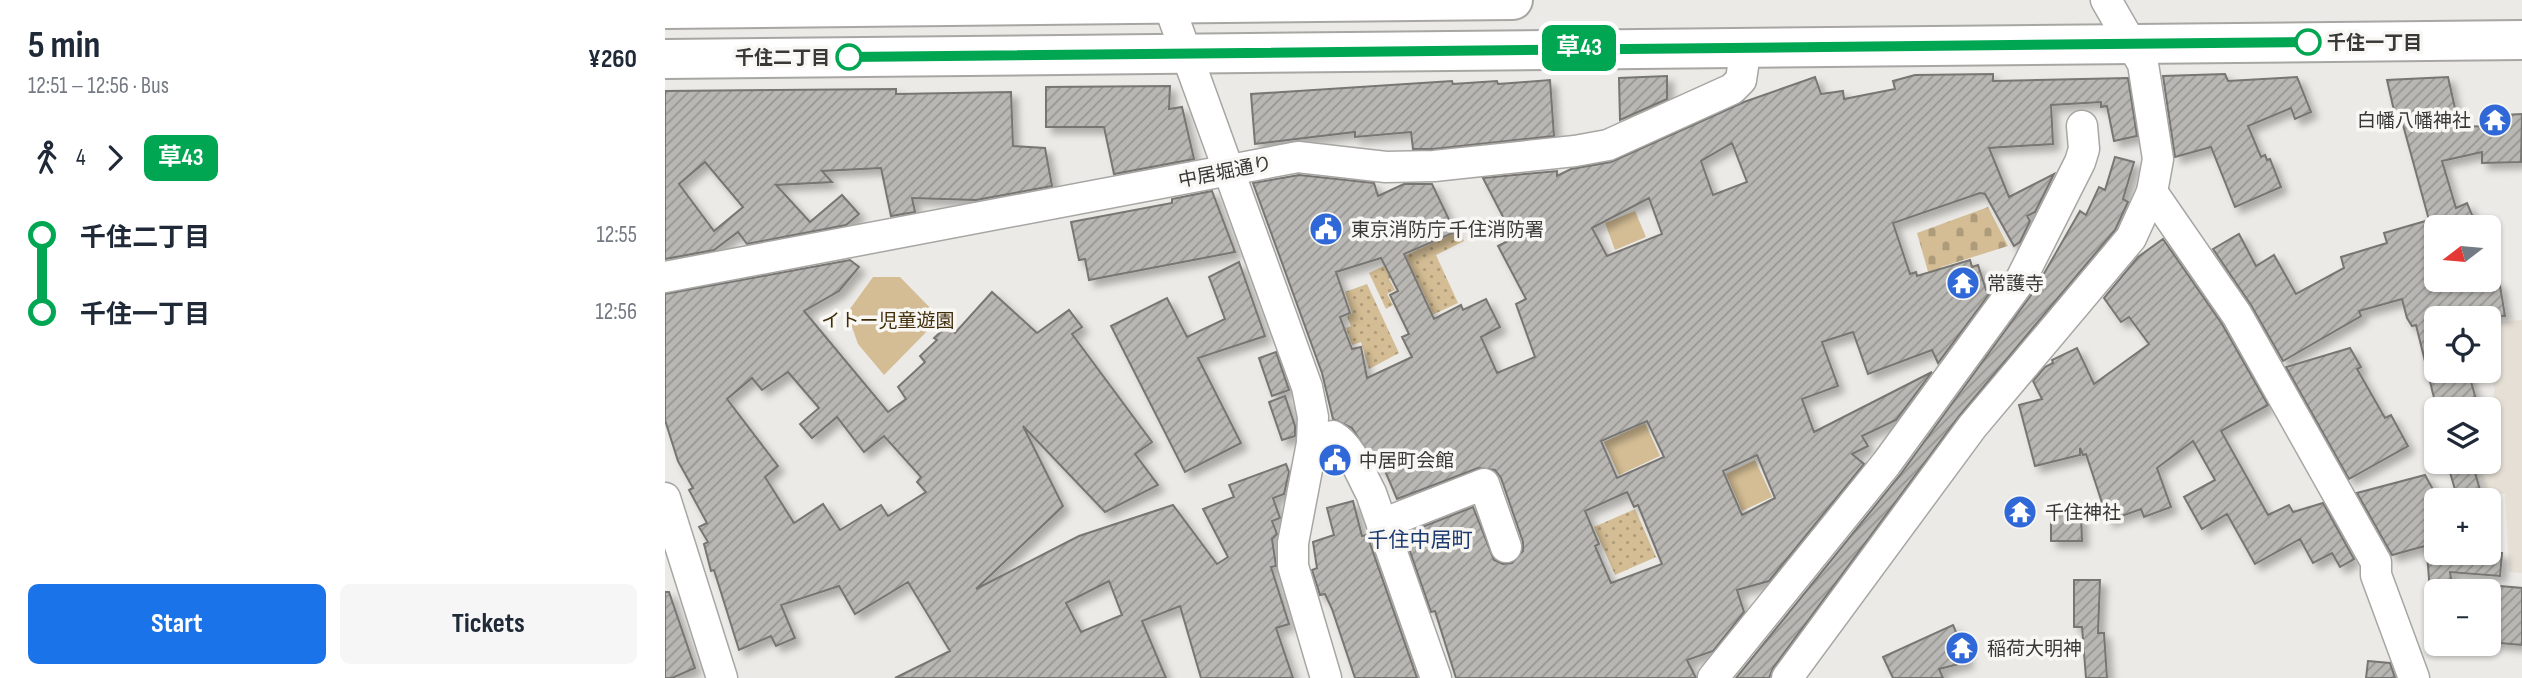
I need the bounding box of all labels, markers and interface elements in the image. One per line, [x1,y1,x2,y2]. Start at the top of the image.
text: 5 min [28,23,100,68]
line badge: 草43 [1539,25,1619,71]
marker: 千住一丁目 [2295,29,2321,55]
place label: 千住一丁目 [2327,32,2422,55]
text: 草43 [1556,33,1602,62]
text: ¥260 [588,44,637,75]
marker: 千住二丁目 [836,44,862,70]
place label: 千住二丁目 [735,47,830,70]
text: 12:51 – 12:56 · Bus [28,72,169,100]
temple icon: 白幡八幡神社 [2476,101,2514,139]
place label: 白幡八幡神社 [2357,110,2471,133]
icon: walk [28,139,66,177]
icon: forward [96,139,134,177]
text: 草43 [158,143,204,172]
text: 4 [76,144,86,172]
street label: 中居堀通り [1176,152,1274,193]
public building icon: 東京消防庁 千住消防署 [1307,210,1345,248]
north arrow [2424,215,2501,292]
map controls [2424,215,2501,656]
place label: 東京消防庁 千住消防署 [1351,219,1544,242]
text: 12:55 [596,221,637,249]
text: 千住二丁目 [80,223,210,254]
temple icon: 常護寺 [1944,264,1982,302]
place label: 常護寺 [1987,273,2044,296]
text: 12:56 [596,298,637,326]
text: 千住一丁目 [80,300,210,331]
button: locate [2424,306,2501,383]
park label: イトー児童遊園 [821,310,955,333]
button: layers [2424,397,2501,474]
public building icon: 中居町会館 [1316,441,1354,479]
place label: 中居町会館 [1359,450,1454,473]
button: + [2424,488,2501,565]
temple icon: 千住神社 [2001,493,2039,531]
place label: 千住神社 [2045,502,2121,525]
district label: 千住中居町 [1368,528,1473,553]
button: − [2424,579,2501,656]
button: Start [28,584,326,664]
button: Tickets [340,584,637,664]
temple icon: 稲荷大明神 [1943,629,1981,667]
place label: 稲荷大明神 [1987,638,2082,661]

